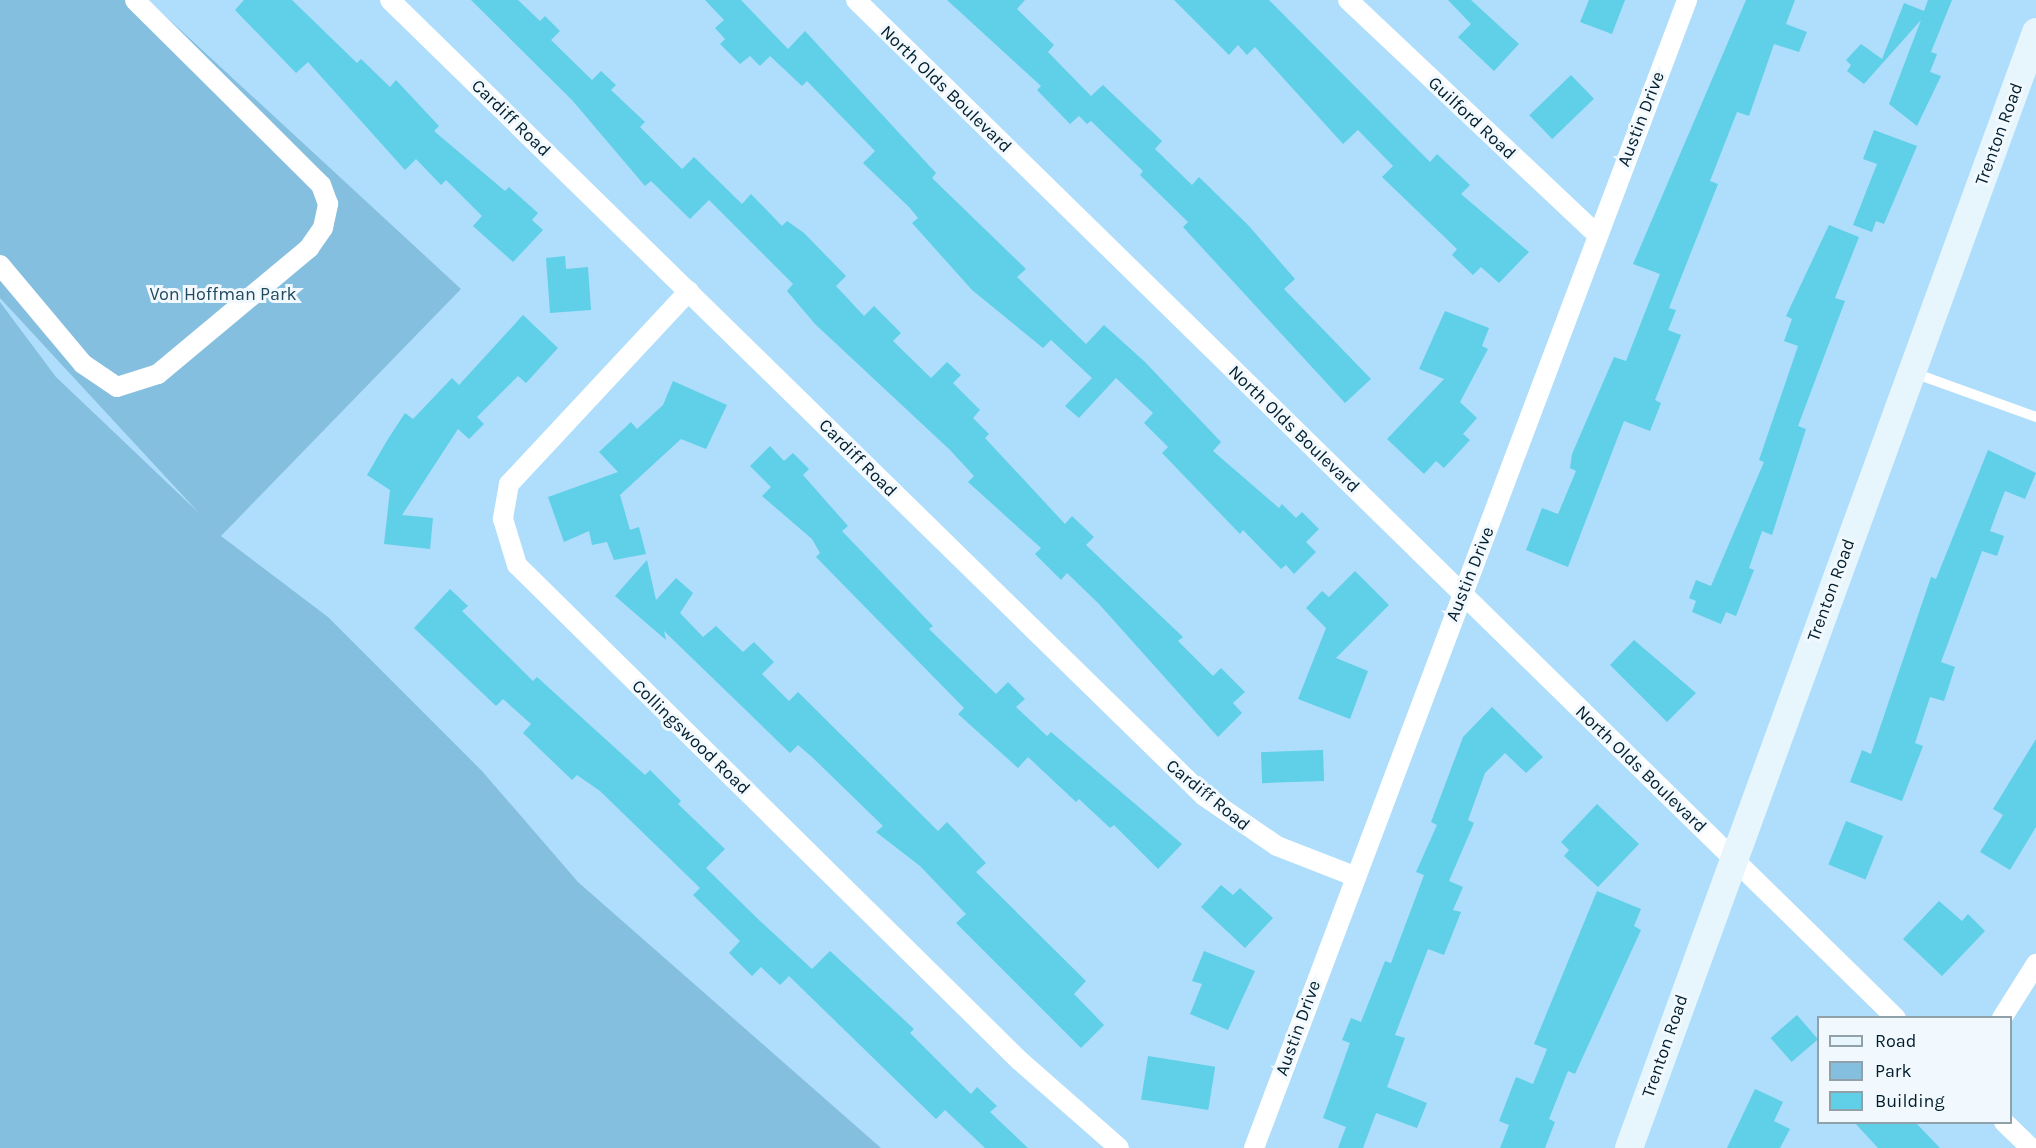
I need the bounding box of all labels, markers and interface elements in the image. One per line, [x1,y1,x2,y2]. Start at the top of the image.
street label: North Olds Boulevard [876,21,1016,157]
street label: Austin Drive [1613,68,1669,170]
street label: Guilford Road [1424,72,1520,164]
street label: Cardiff Road [467,75,555,161]
street label: Trenton Road [1970,80,2028,188]
park label: Von Hoffman Park [149,283,297,305]
street label: North Olds Boulevard [1224,361,1364,497]
street label: Cardiff Road [814,414,902,502]
street label: Austin Drive [1441,524,1499,624]
street label: Trenton Road [1802,536,1860,644]
street label: Collingswood Road [627,675,755,799]
street label: North Olds Boulevard [1571,701,1711,837]
street label: Cardiff Road [1162,755,1254,835]
street label: Austin Drive [1271,977,1325,1079]
street label: Trenton Road [1637,992,1693,1100]
legend [1817,1016,2012,1124]
text: Road [1875,1030,1916,1052]
text: Park [1875,1060,1912,1082]
text: Building [1875,1090,1945,1112]

